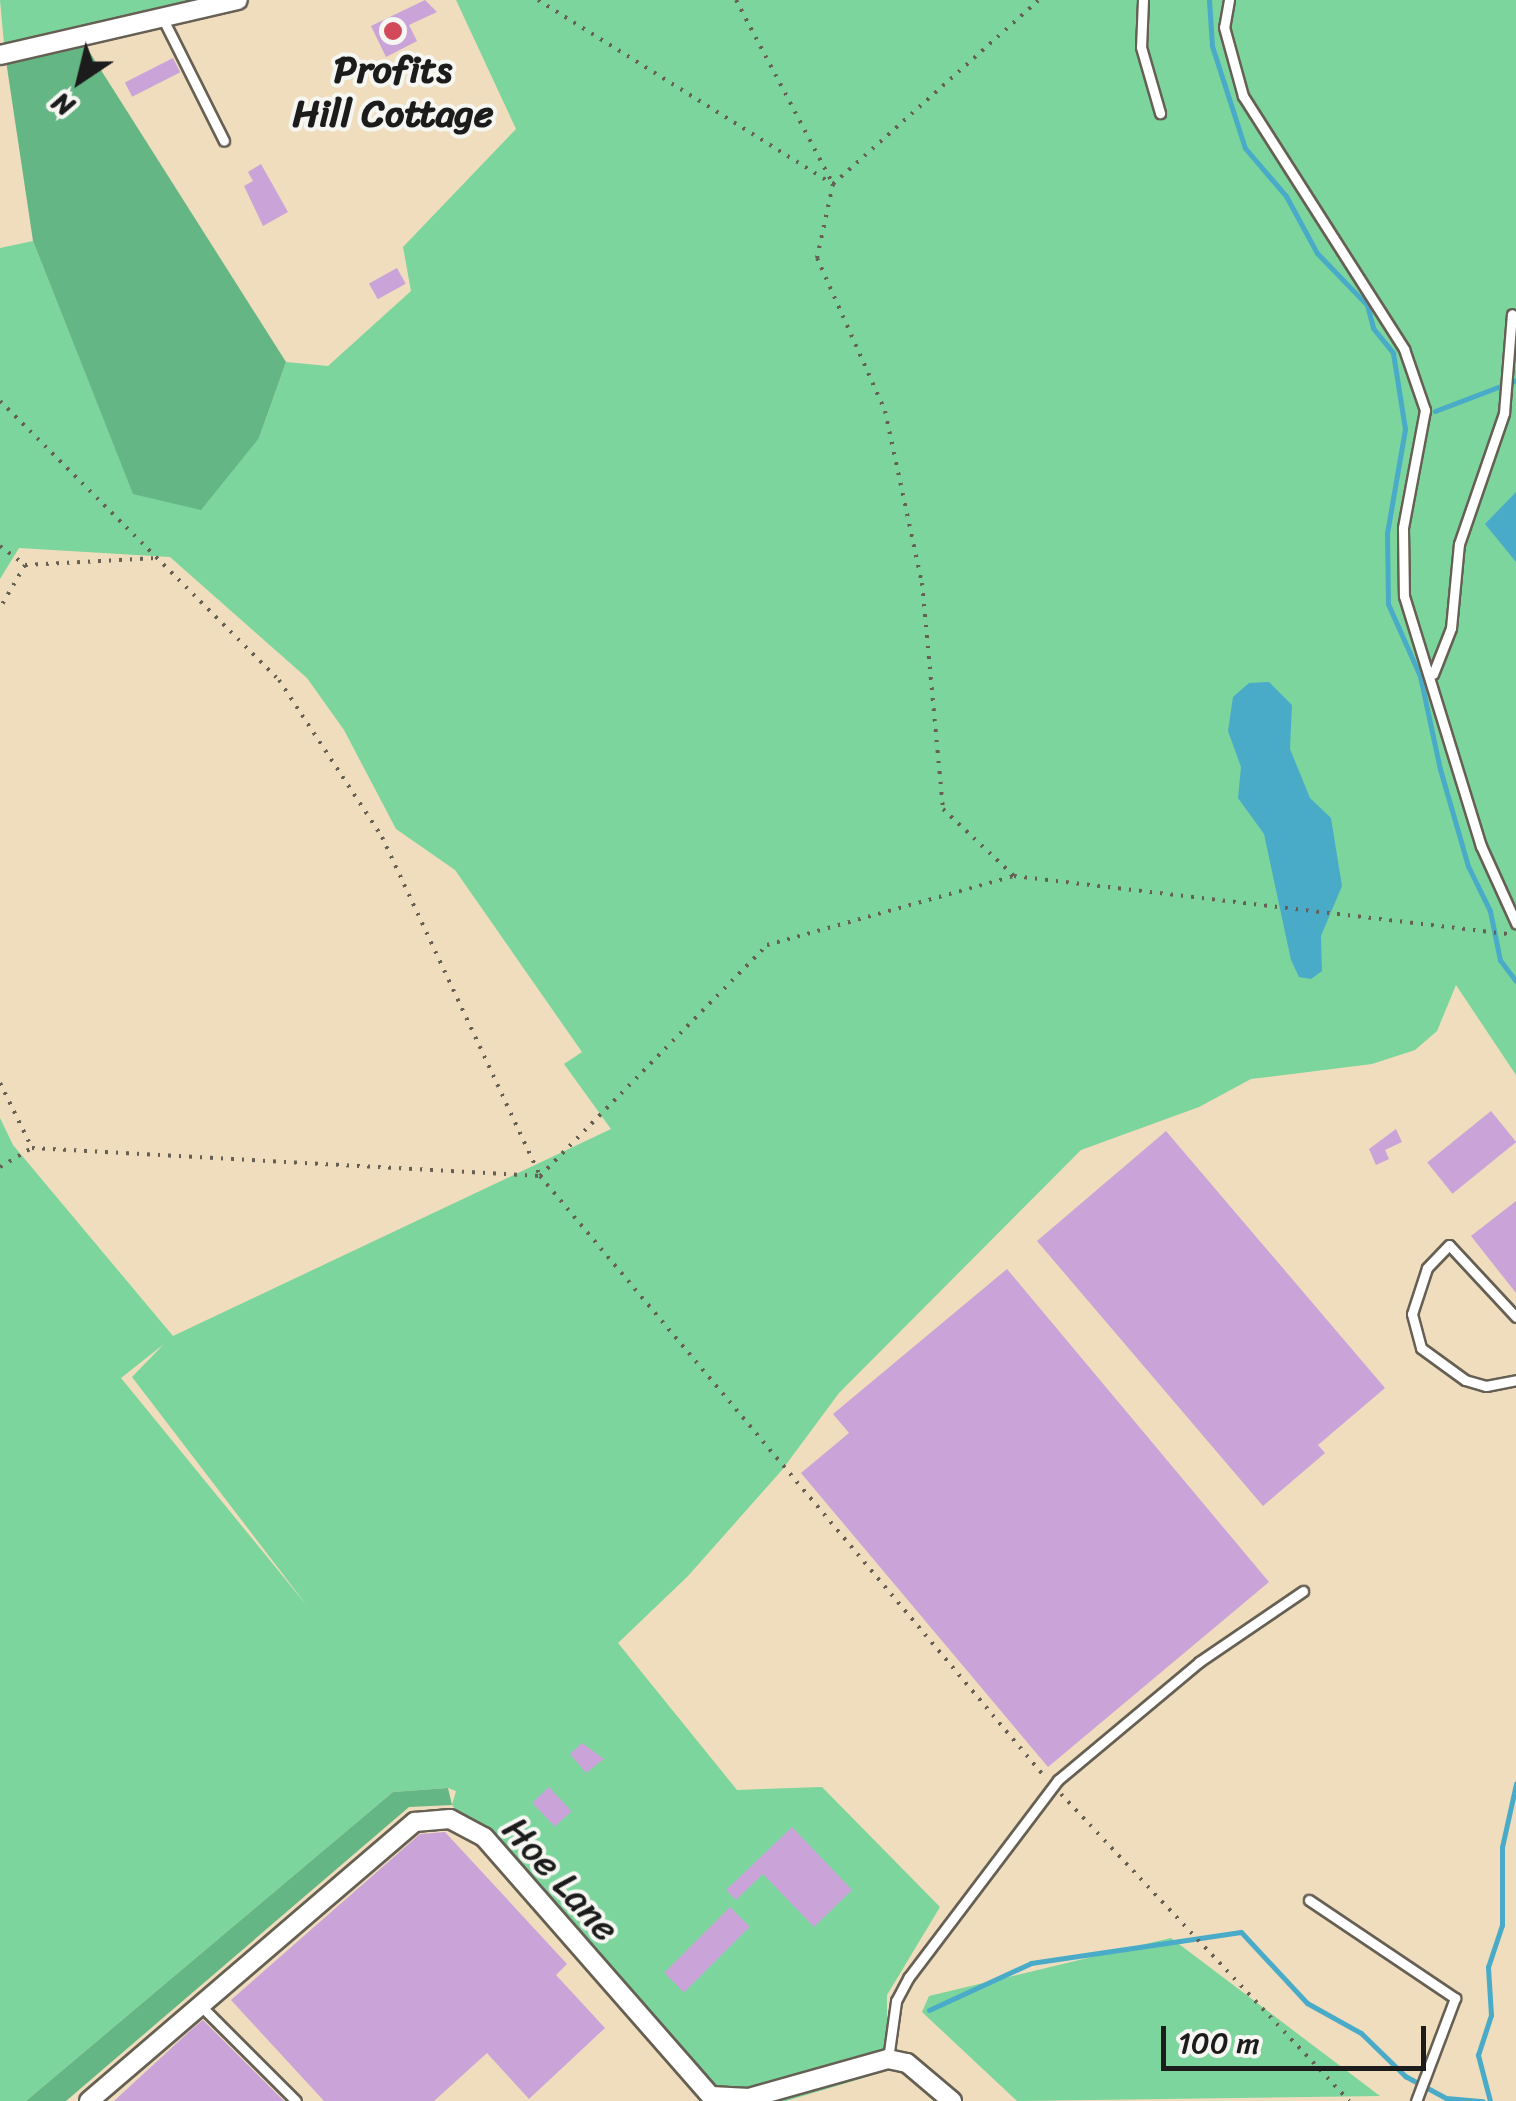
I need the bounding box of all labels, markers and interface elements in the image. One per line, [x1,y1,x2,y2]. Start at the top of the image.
marker: Profits Hill Cottage [382,20,404,42]
north arrow [30,30,130,130]
place label: Profits Hill Cottage [293,47,493,136]
text: N [41,79,85,131]
street label: Hoe Lane [493,1807,629,1951]
scale bar [1166,2006,1431,2068]
text: 100 m [1178,2016,1260,2070]

